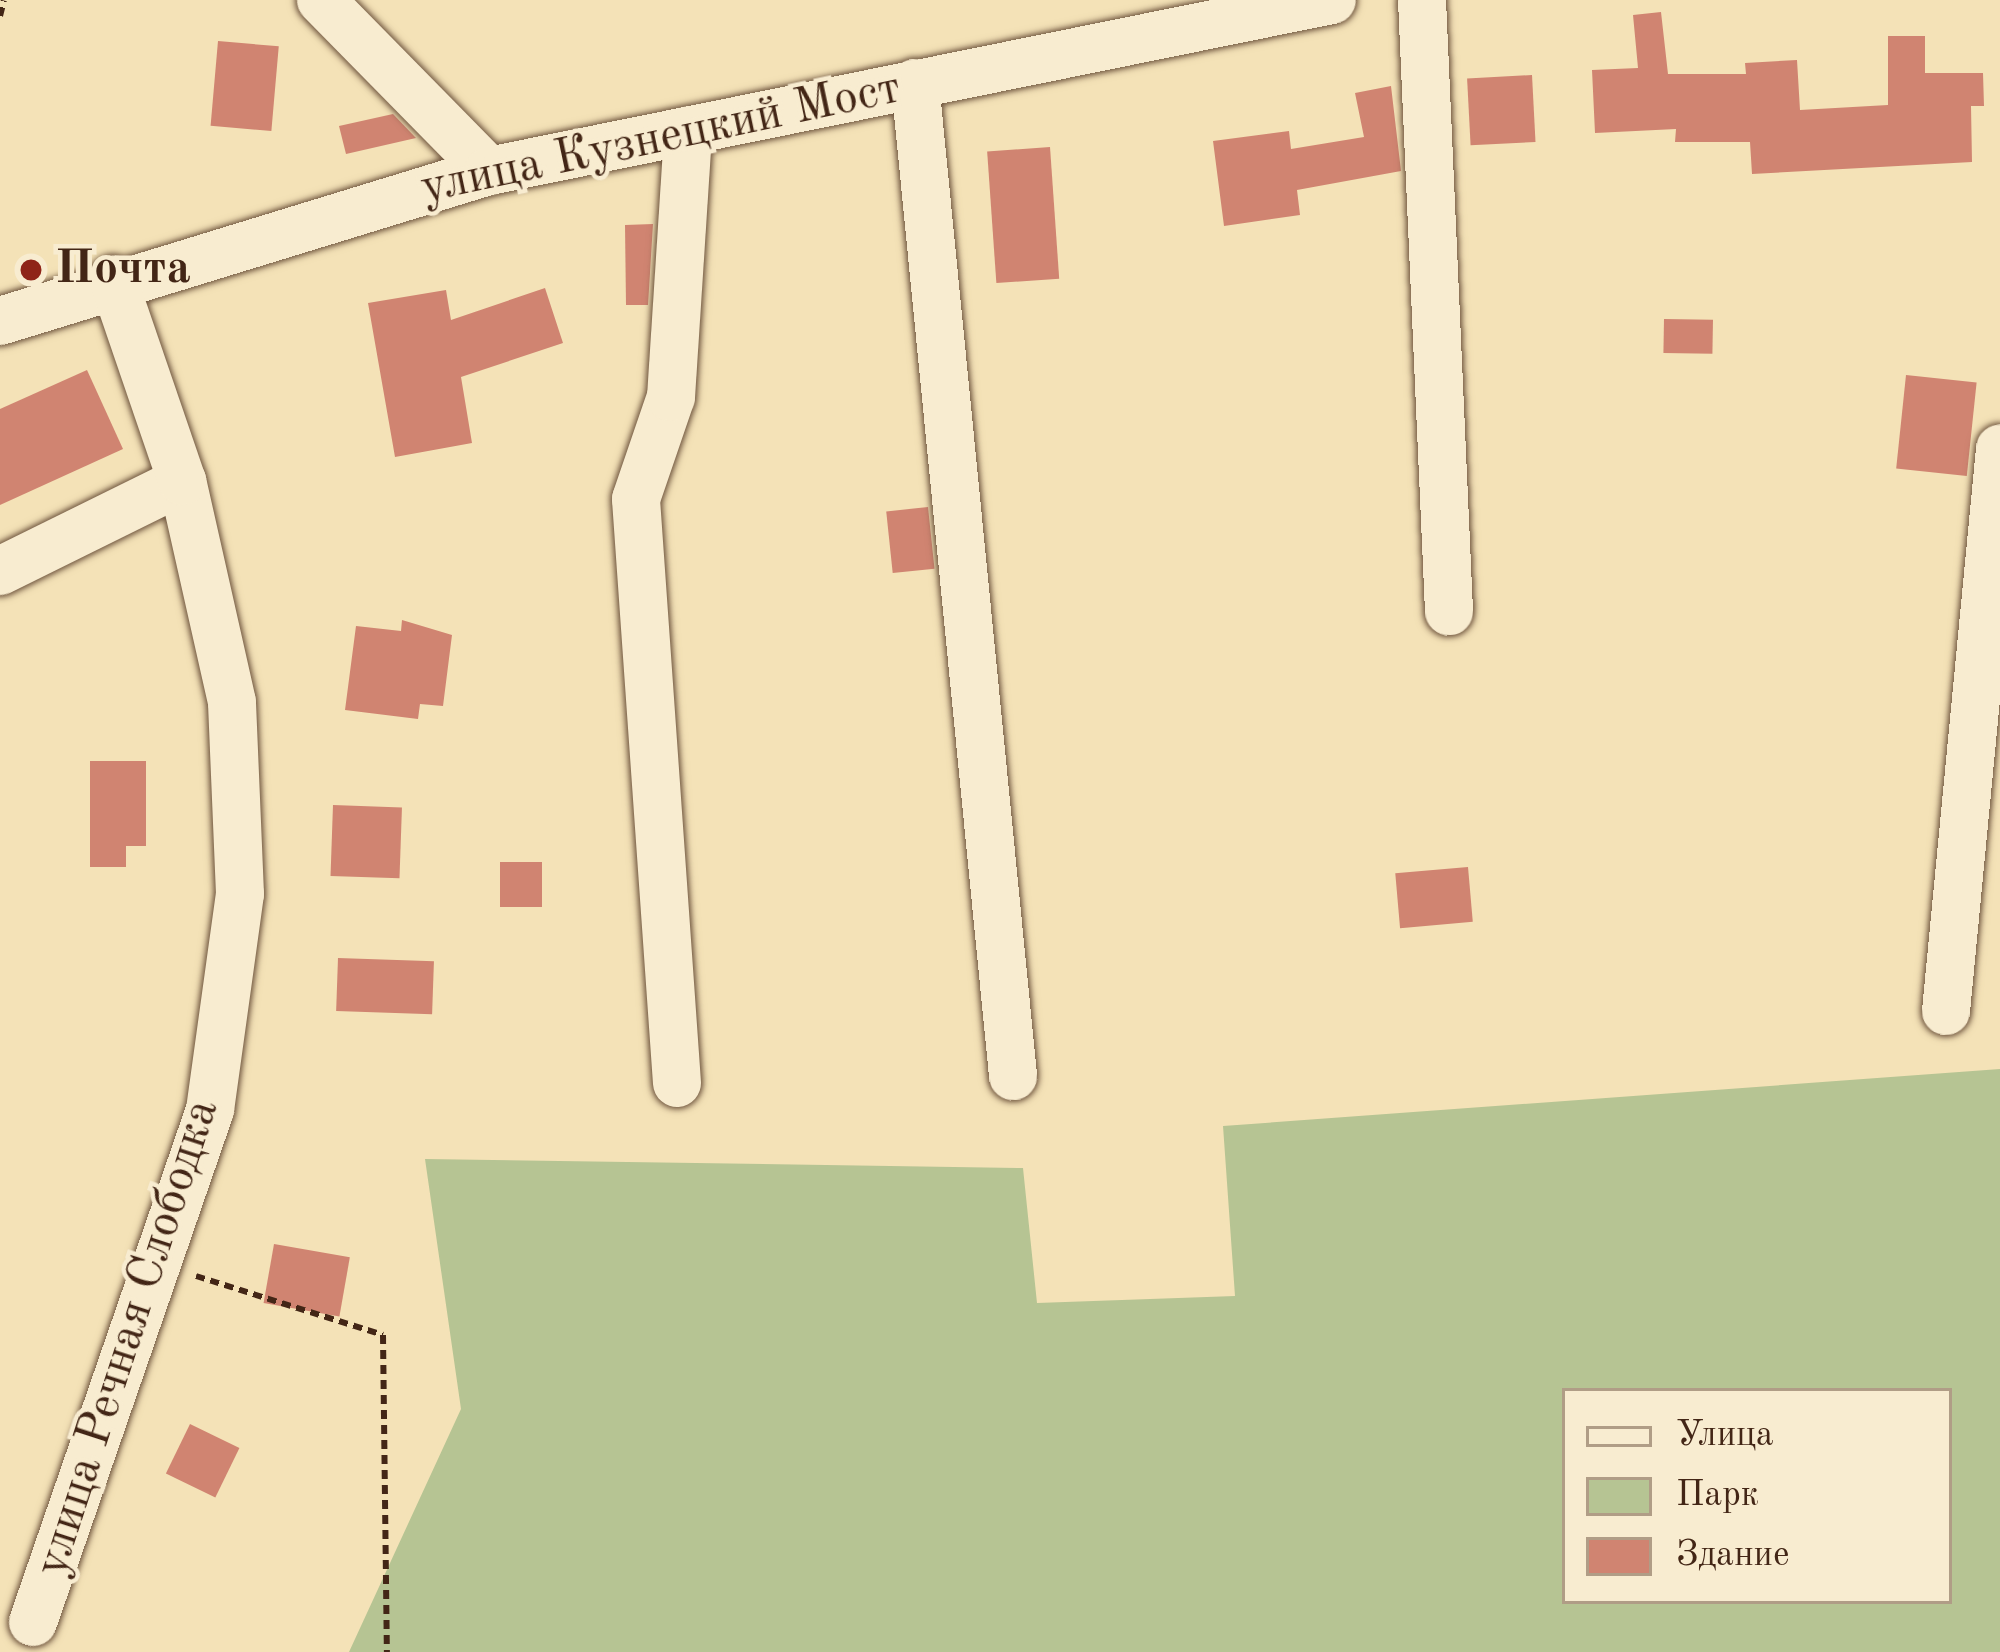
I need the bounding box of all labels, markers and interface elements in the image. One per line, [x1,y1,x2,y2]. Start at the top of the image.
street label: улица Кузнецкий Мост [416,60,906,218]
place label: Почта [55,241,191,299]
marker: Почта [18,257,44,283]
street label: улица Речная Слободка [24,1092,232,1584]
legend [1562,1388,1952,1604]
text: Улица [1676,1418,1774,1454]
text: Парк [1676,1478,1759,1514]
text: Здание [1676,1538,1790,1574]

